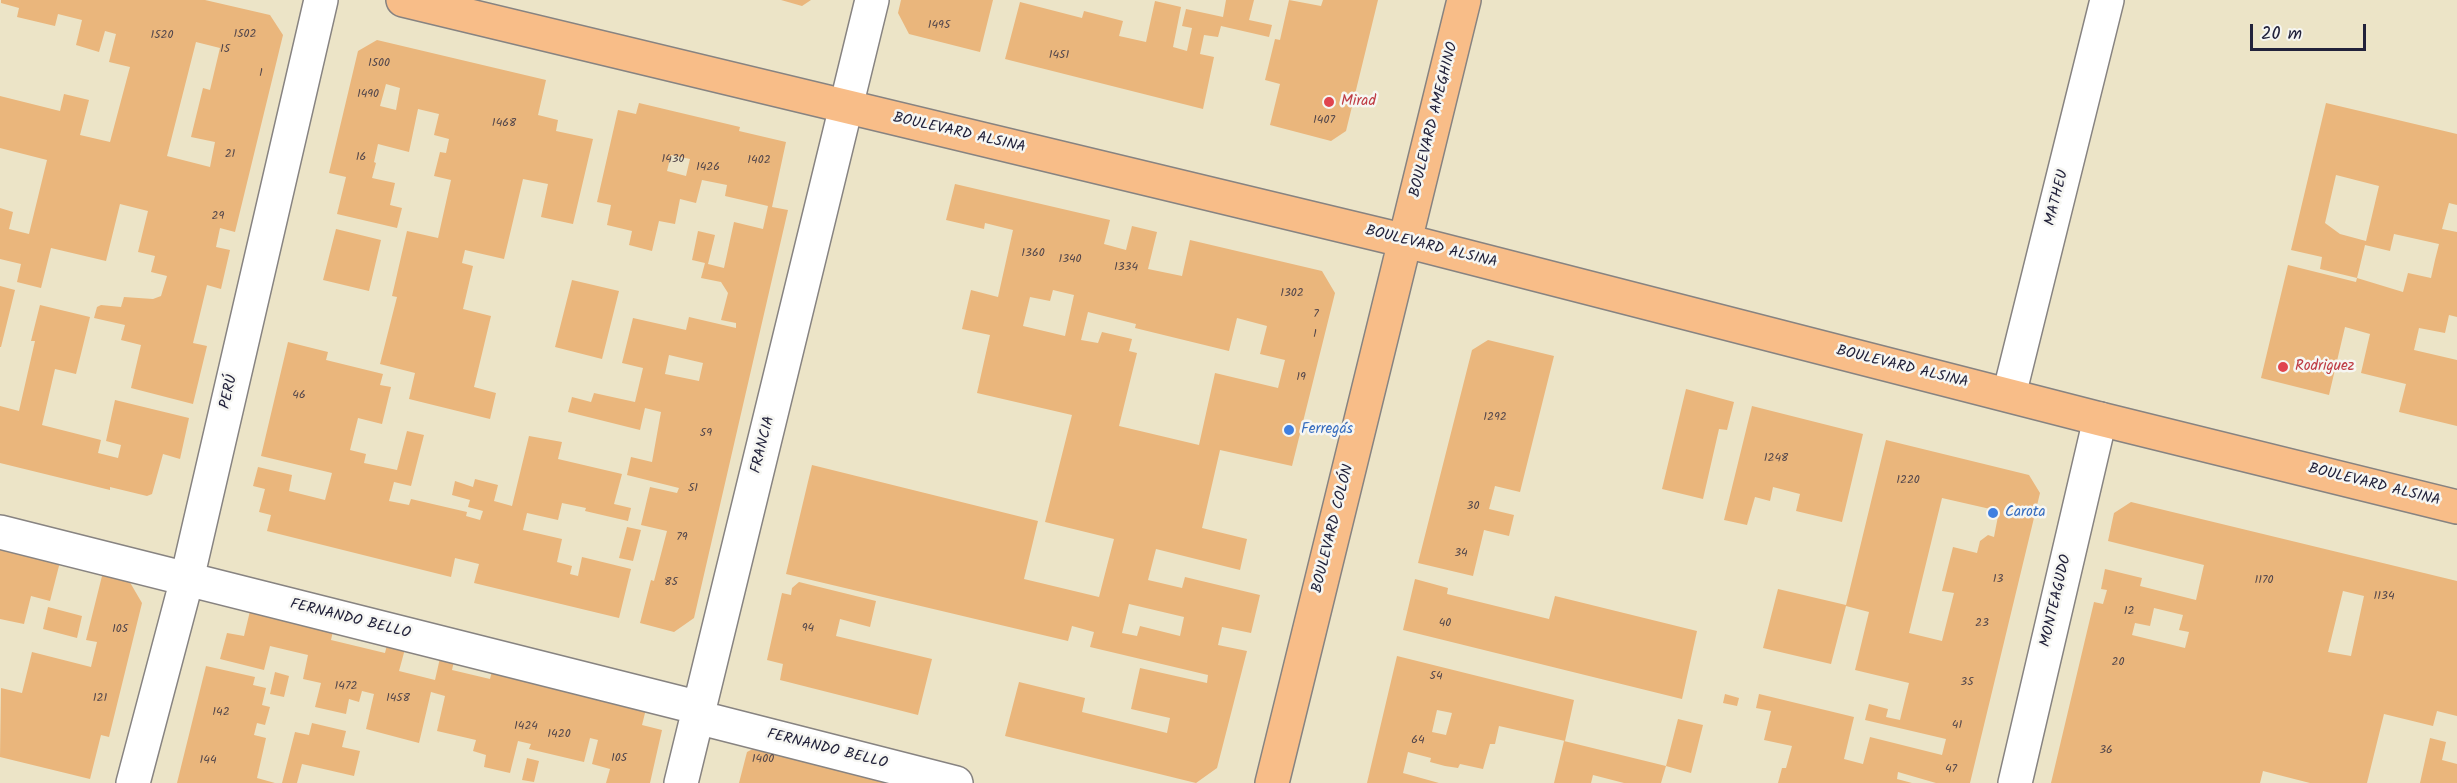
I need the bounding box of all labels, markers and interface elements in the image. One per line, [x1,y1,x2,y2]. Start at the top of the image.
scale bar [2253,12,2368,50]
house number: 1495 [928,19,950,33]
text: 20 m [2261,20,2302,49]
house number: 1502 [233,28,257,42]
house number: 1520 [150,29,174,43]
street label: BOULEVARD AMEGHINO [1407,41,1463,199]
house number: 15 [220,43,230,57]
house number: 1451 [1049,49,1069,63]
house number: 1500 [368,57,390,71]
house number: 1 [259,67,263,81]
house number: 1490 [357,88,379,102]
place label: Mirad [1341,93,1376,111]
marker: Mirad [1322,95,1336,109]
street label: BOULEVARD ALSINA [891,110,1027,158]
house number: 1407 [1313,114,1335,128]
house number: 1468 [492,117,516,131]
house number: 21 [225,148,235,162]
house number: 16 [356,151,366,165]
house number: 1430 [661,153,685,167]
house number: 1402 [747,154,771,168]
house number: 1426 [696,161,720,175]
street label: MATHEU [2042,168,2074,228]
house number: 29 [212,210,224,224]
street label: BOULEVARD ALSINA [1363,223,1499,273]
house number: 1360 [1021,247,1045,261]
house number: 1340 [1058,253,1082,267]
house number: 1334 [1114,261,1138,275]
house number: 1302 [1280,287,1304,301]
house number: 7 [1313,308,1319,322]
house number: 1 [1313,328,1317,342]
street label: BOULEVARD ALSINA [1834,343,1970,393]
place label: Rodriguez [2295,358,2354,376]
marker: Rodriguez [2276,360,2290,374]
house number: 19 [1296,371,1306,385]
street label: PERÚ [217,373,243,411]
house number: 46 [292,389,306,403]
house number: 1292 [1483,411,1507,425]
street label: FRANCIA [748,414,780,476]
place label: Ferregás [1301,421,1353,439]
marker: Ferregás [1282,423,1296,437]
house number: 59 [700,427,712,441]
house number: 1248 [1764,452,1788,466]
street label: BOULEVARD ALSINA [2306,461,2442,511]
street label: BOULEVARD COLÓN [1309,463,1359,595]
house number: 1220 [1896,474,1920,488]
house number: 51 [688,482,698,496]
house number: 30 [1467,500,1479,514]
place label: Carota [2005,504,2046,522]
marker: Carota [1986,506,2000,520]
house number: 79 [676,531,688,545]
house number: 34 [1454,547,1468,561]
street label: MONTEAGUDO [2038,553,2076,649]
house number: 13 [1993,573,2003,587]
house number: 1170 [2254,574,2274,588]
house number: 85 [664,576,678,590]
house number: 1134 [2374,590,2394,604]
street label: FERNANDO BELLO [288,596,412,644]
house number: 12 [2124,605,2134,619]
house number: 40 [1439,617,1451,631]
house number: 23 [1975,617,1989,631]
house number: 94 [802,622,814,636]
house number: 105 [112,623,128,637]
house number: 20 [2112,656,2124,670]
house number: 54 [1429,670,1443,684]
house number: 35 [1960,676,1974,690]
house number: 1472 [335,680,357,694]
house number: 121 [93,692,107,706]
house number: 1458 [386,692,410,706]
house number: 142 [212,706,230,720]
house number: 41 [1952,719,1962,733]
house number: 1424 [514,720,538,734]
street label: FERNANDO BELLO [765,726,889,774]
house number: 1420 [547,728,571,742]
house number: 64 [1411,734,1425,748]
house number: 36 [2099,744,2113,758]
house number: 105 [611,752,627,766]
house number: 1400 [752,753,774,767]
house number: 144 [200,754,216,768]
house number: 47 [1945,763,1957,777]

